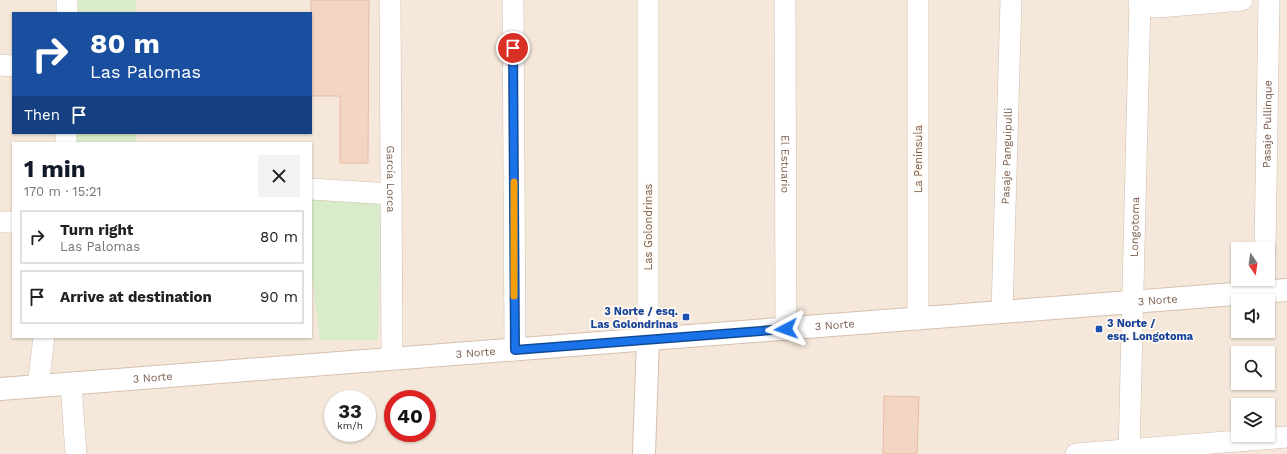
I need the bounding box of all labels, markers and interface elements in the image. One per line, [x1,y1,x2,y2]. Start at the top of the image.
text: 80 m [90,27,160,60]
icon: right [24,28,76,80]
pin [496,31,530,65]
icon: arrive [502,37,524,59]
text: Las Palomas [90,61,201,82]
street label: Pasaje Pullinque [1260,80,1275,168]
icon: arrive [68,104,90,126]
text: Then [24,106,60,124]
street label: Pasaje Panguipulli [999,107,1015,205]
street label: La Península [912,125,925,193]
street label: El Estuario [778,135,792,193]
street label: García Lorca [384,145,397,213]
text: 1 min [24,155,86,183]
button: close [258,155,300,197]
street label: Las Golondrinas [642,183,655,270]
text: 170 m · 15:21 [24,184,102,199]
street label: Longotoma [1128,197,1142,257]
text: Turn right [60,221,133,239]
icon: right [26,226,48,248]
text: 80 m [260,228,298,246]
text: Las Palomas [60,239,140,254]
north arrow [1231,242,1275,286]
map controls [1231,242,1275,442]
icon: arrive [26,286,48,308]
text: Arrive at destination [60,288,212,306]
text: 90 m [260,288,298,306]
street label: 3 Norte [1137,292,1178,308]
button: sound [1231,294,1275,338]
place label: 3 Norte / esq. Las Golondrinas [591,305,678,331]
position arrow [765,308,807,350]
marker: 3 Norte / esq. Las Golondrinas [681,312,691,322]
street label: 3 Norte [814,317,855,333]
place label: 3 Norte / esq. Longotoma [1107,317,1194,343]
marker: 3 Norte / esq. Longotoma [1094,324,1104,334]
street label: 3 Norte [455,345,496,361]
button: search [1231,346,1275,390]
street label: 3 Norte [132,370,173,386]
speed limit sign: 40 [384,390,436,442]
button: layers [1231,398,1275,442]
text: 33 [338,399,362,423]
text: km/h [337,420,363,431]

